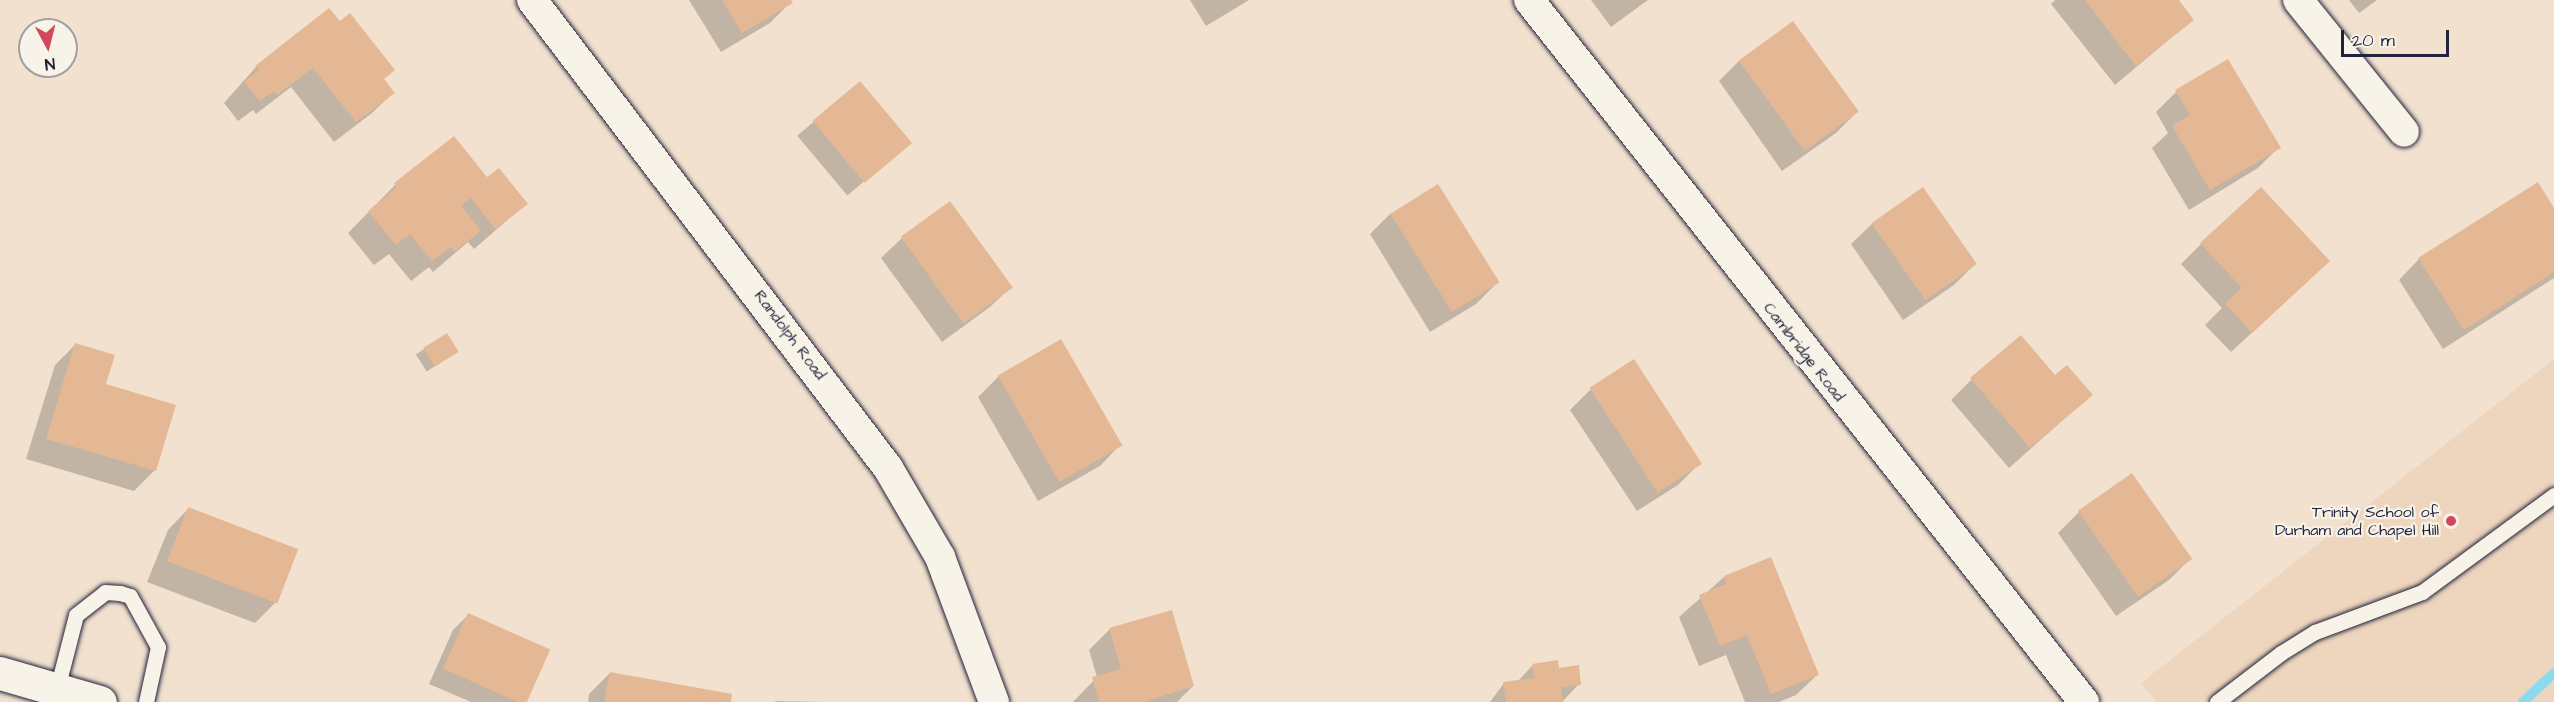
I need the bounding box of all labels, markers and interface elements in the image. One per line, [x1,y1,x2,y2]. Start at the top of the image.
north arrow [18,18,78,78]
scale bar [2344,18,2452,56]
text: 20 m [2352,28,2395,53]
text: N [44,52,56,75]
street label: Randolph Road [750,286,830,384]
street label: Cambridge Road [1759,299,1849,405]
place label: Trinity School of Durham and Chapel Hill [2275,502,2439,540]
marker: Trinity School of Durham and Chapel Hill [2444,514,2458,528]

